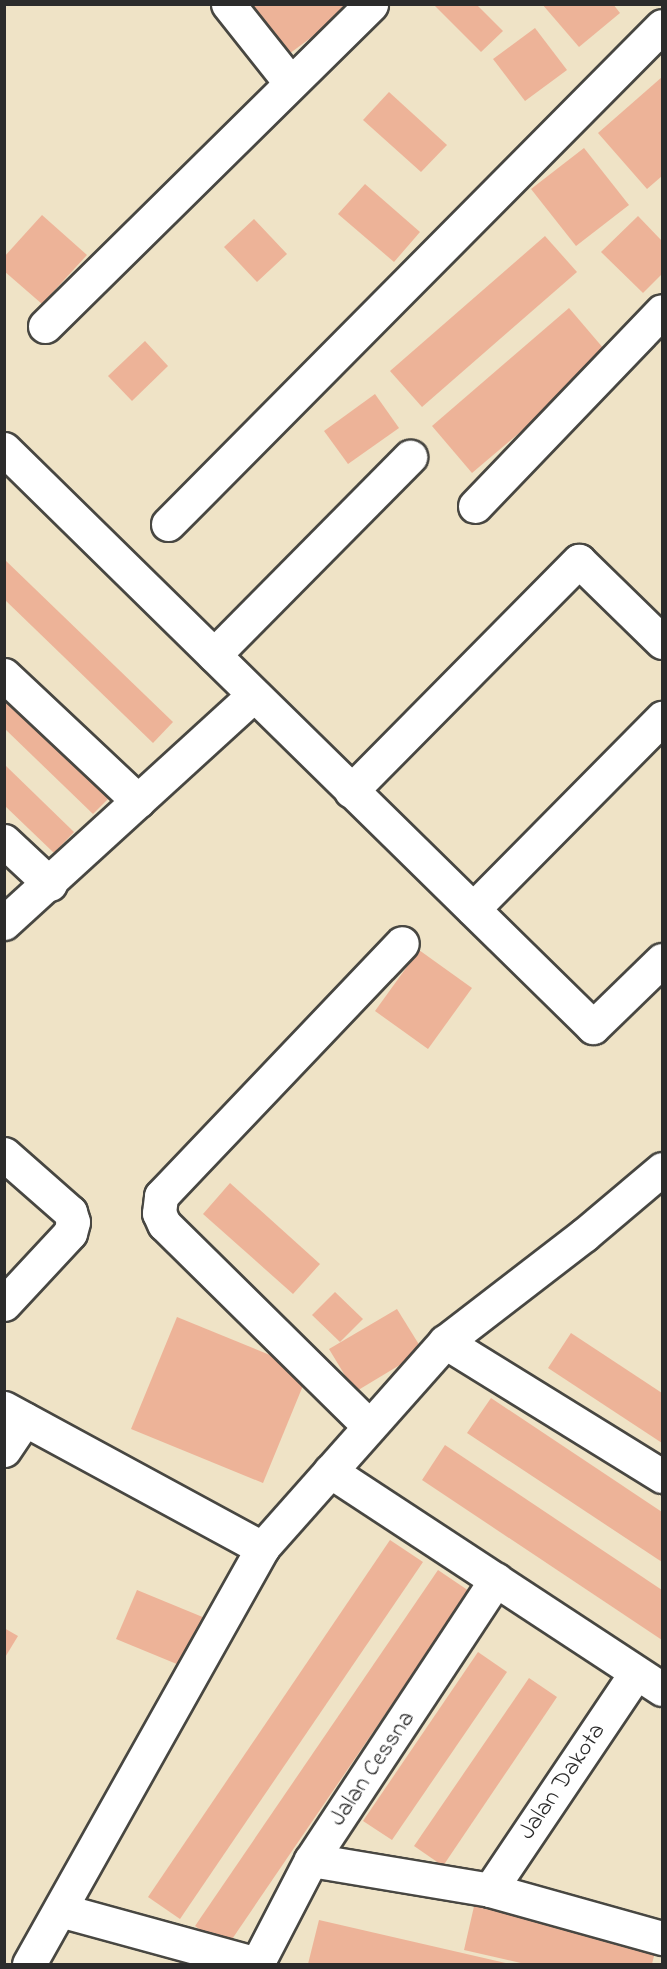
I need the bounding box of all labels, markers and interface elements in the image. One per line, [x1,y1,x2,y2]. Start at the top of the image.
street label: Jalan Cessna [324,1706,422,1832]
street label: Jalan Dakota [514,1718,612,1846]

